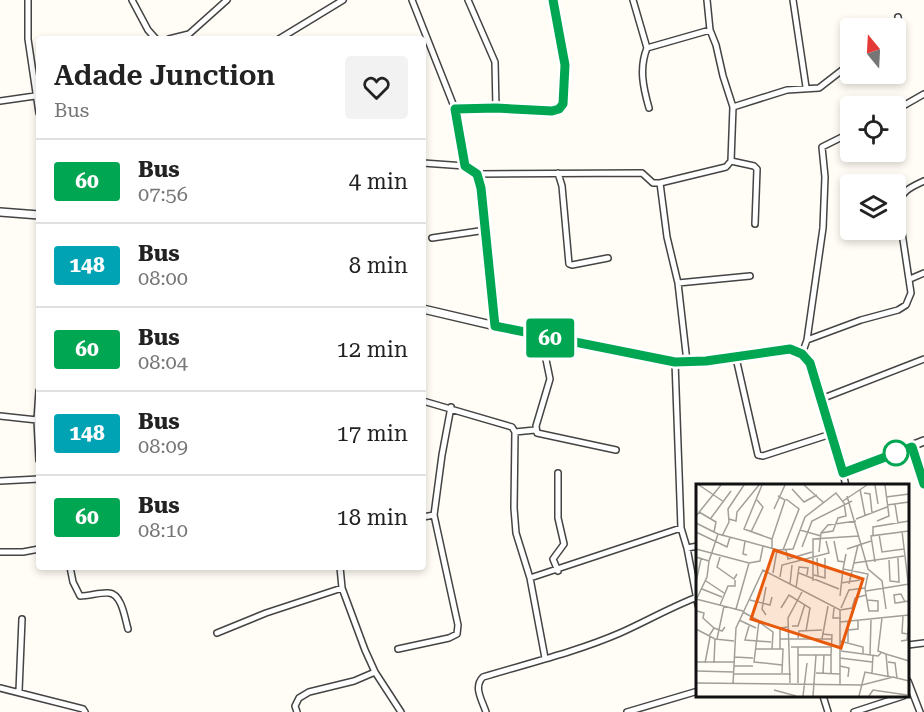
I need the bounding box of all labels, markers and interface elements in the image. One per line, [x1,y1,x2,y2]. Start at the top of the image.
north arrow [840,18,906,84]
map controls [840,18,906,240]
button: heart [345,56,408,119]
text: Adade Junction [54,59,275,92]
button: locate [840,96,906,162]
text: Bus [54,98,89,122]
text: Bus [138,157,180,182]
text: 60 [75,169,99,193]
text: 4 min [349,169,408,194]
button: layers [840,174,906,240]
text: 07:56 [138,182,188,206]
text: Bus [138,241,180,266]
text: 148 [69,253,105,277]
text: 8 min [349,253,408,278]
text: 08:00 [138,266,188,290]
line badge: 60 [523,318,577,358]
text: Bus [138,325,180,350]
text: 60 [538,326,562,350]
text: 60 [75,337,99,361]
text: 12 min [337,337,408,362]
text: 08:04 [138,350,188,374]
text: Bus [138,409,180,434]
text: 148 [69,421,105,445]
text: 17 min [337,421,408,446]
text: 08:09 [138,434,188,458]
unlabelled marker [883,440,909,466]
inset map [696,484,909,697]
text: Bus [138,493,180,518]
text: 60 [75,505,99,529]
text: 18 min [337,505,408,530]
text: 08:10 [138,518,188,542]

